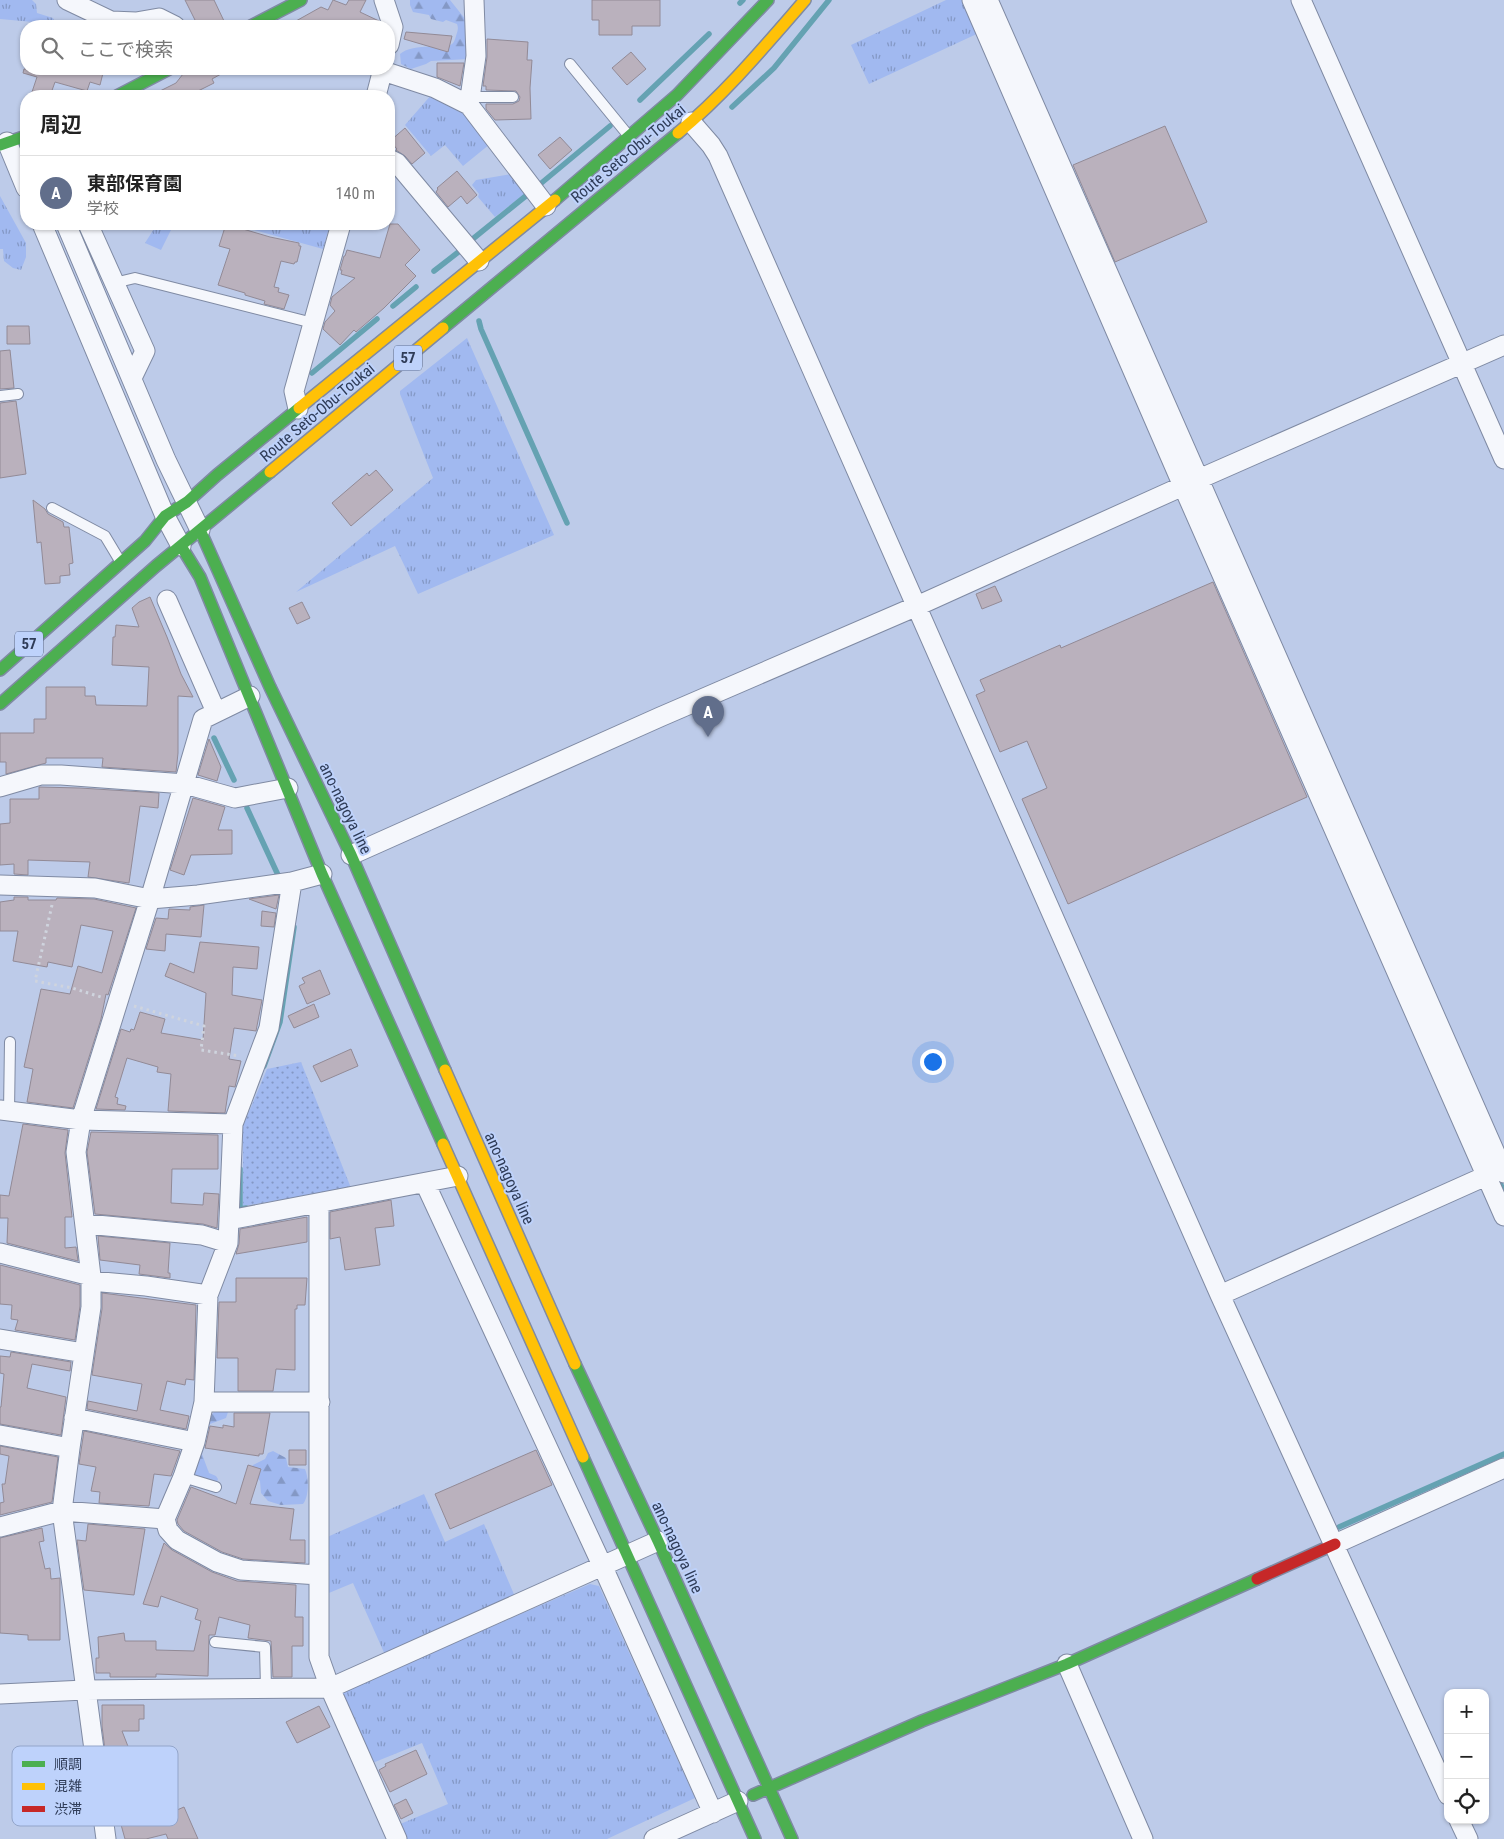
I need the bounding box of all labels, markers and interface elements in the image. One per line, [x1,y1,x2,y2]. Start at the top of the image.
search box [20,20,395,75]
icon: search [38,34,66,62]
text: ここで検索 [78,38,173,61]
street label: Route Seto-Obu-Toukai [567,100,689,207]
text: 周辺 [40,113,82,137]
text: 東部保育園 [87,172,182,195]
text: A [51,184,61,203]
text: 140 m [336,184,375,203]
text: 学校 [87,199,119,218]
road number: 57 [394,346,422,370]
street label: Route Seto-Obu-Toukai [256,359,378,466]
road number: 57 [15,632,43,656]
pin: A [692,696,724,737]
street label: ano-nagoya line [315,760,376,857]
your location [920,1049,946,1075]
street label: ano-nagoya line [481,1129,538,1227]
street label: ano-nagoya line [648,1498,707,1596]
map controls [1444,1689,1489,1824]
button: + [1444,1689,1489,1734]
button: − [1444,1734,1489,1779]
legend [12,1746,178,1826]
text: 順調 [54,1756,82,1772]
text: 混雑 [54,1778,82,1794]
button: locate [1444,1779,1489,1824]
text: 渋滞 [54,1801,82,1817]

